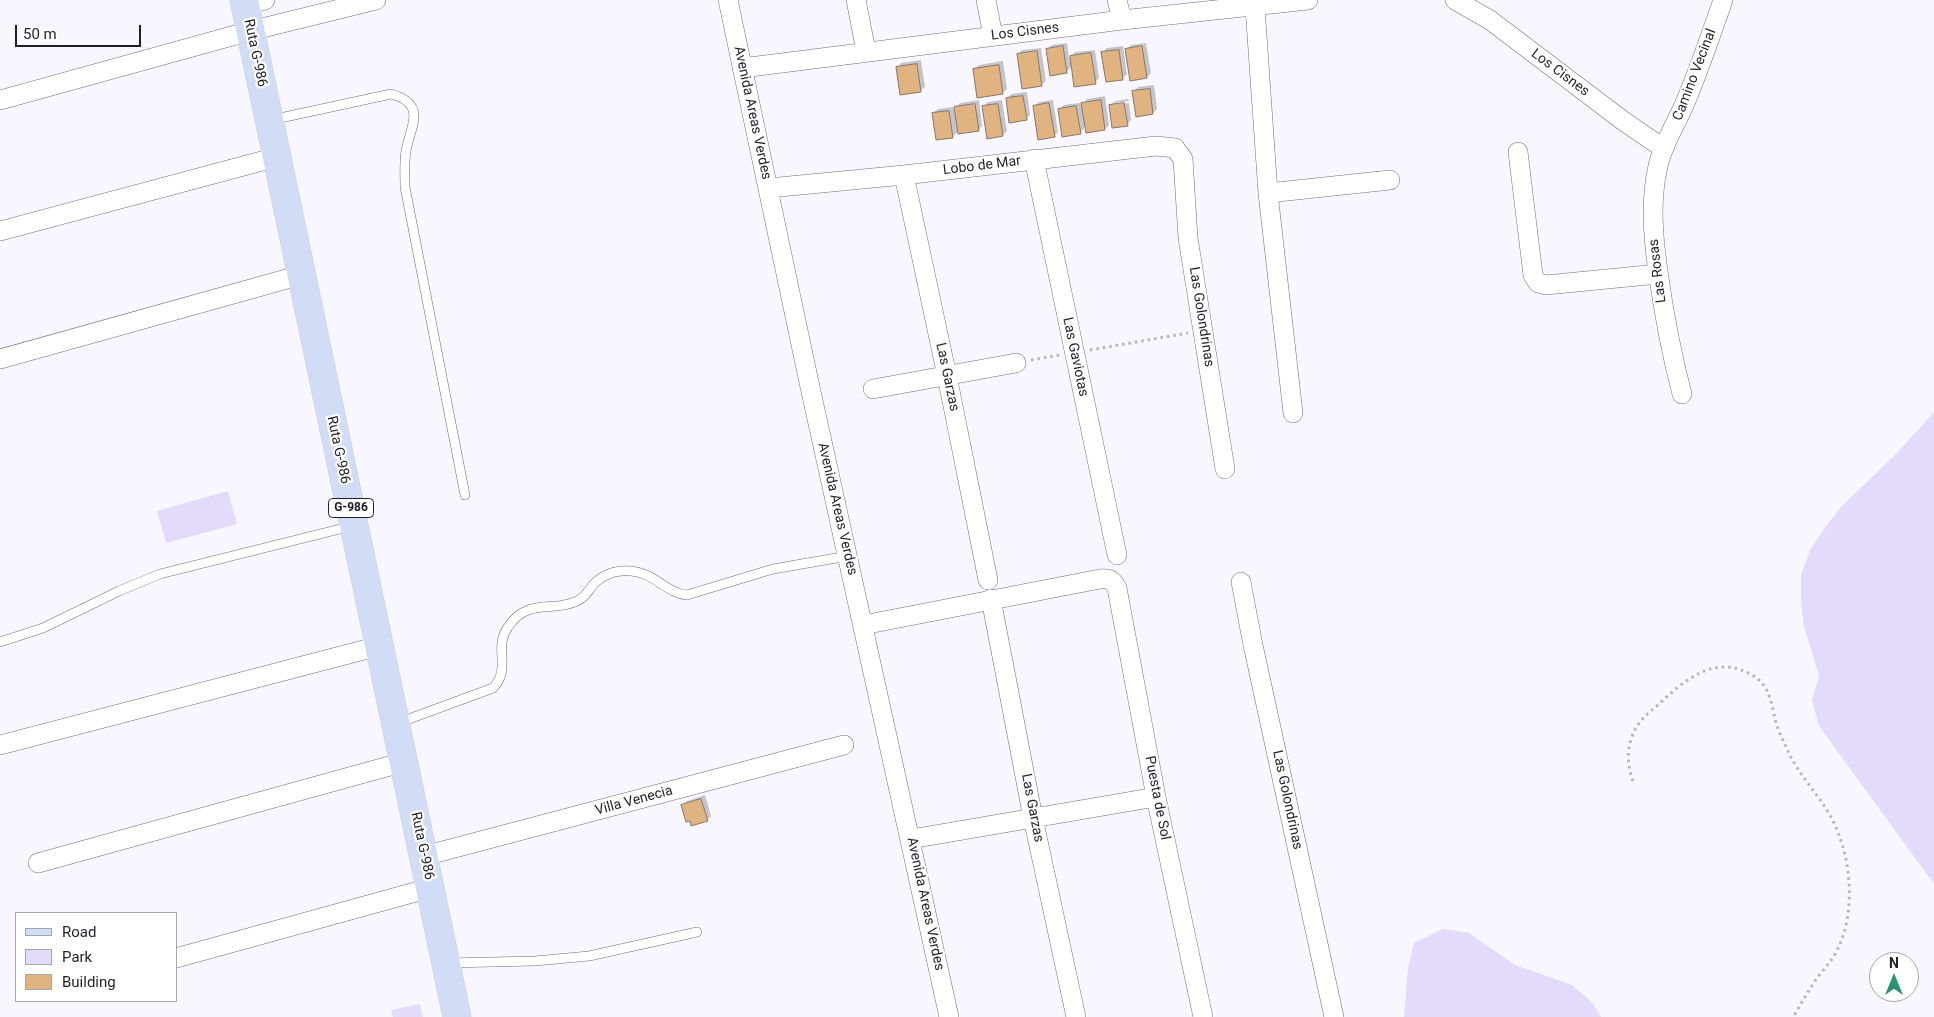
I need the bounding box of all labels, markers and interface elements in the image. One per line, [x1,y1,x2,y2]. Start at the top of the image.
scale bar [18,15,144,47]
street label: Ruta G-986 [240,17,270,89]
street label: Los Cisnes [990,19,1060,45]
text: 50 m [23,25,57,43]
street label: Camino Vecinal [1670,27,1720,123]
street label: Avenida Areas Verdes [730,45,774,181]
street label: Los Cisnes [1528,46,1592,100]
street label: Lobo de Mar [942,153,1022,179]
street label: Las Rosas [1646,238,1670,304]
street label: Las Golondrinas [1185,266,1217,368]
street label: Las Gaviotas [1058,316,1092,398]
street label: Las Garzas [932,341,962,413]
street label: Ruta G-986 [323,414,353,486]
street label: Avenida Areas Verdes [814,441,860,577]
road number: G-986 [328,498,374,518]
street label: Las Golondrinas [1268,749,1306,851]
street label: Puesta de Sol [1141,755,1173,841]
street label: Las Garzas [1017,772,1047,844]
street label: Villa Venecia [593,783,675,819]
street label: Ruta G-986 [407,810,437,882]
street label: Avenida Areas Verdes [903,836,947,972]
legend [15,912,178,1002]
text: Road [62,923,96,941]
text: Park [62,948,92,966]
north arrow [1869,952,1919,1002]
text: N [1889,955,1899,971]
text: Building [62,973,116,991]

